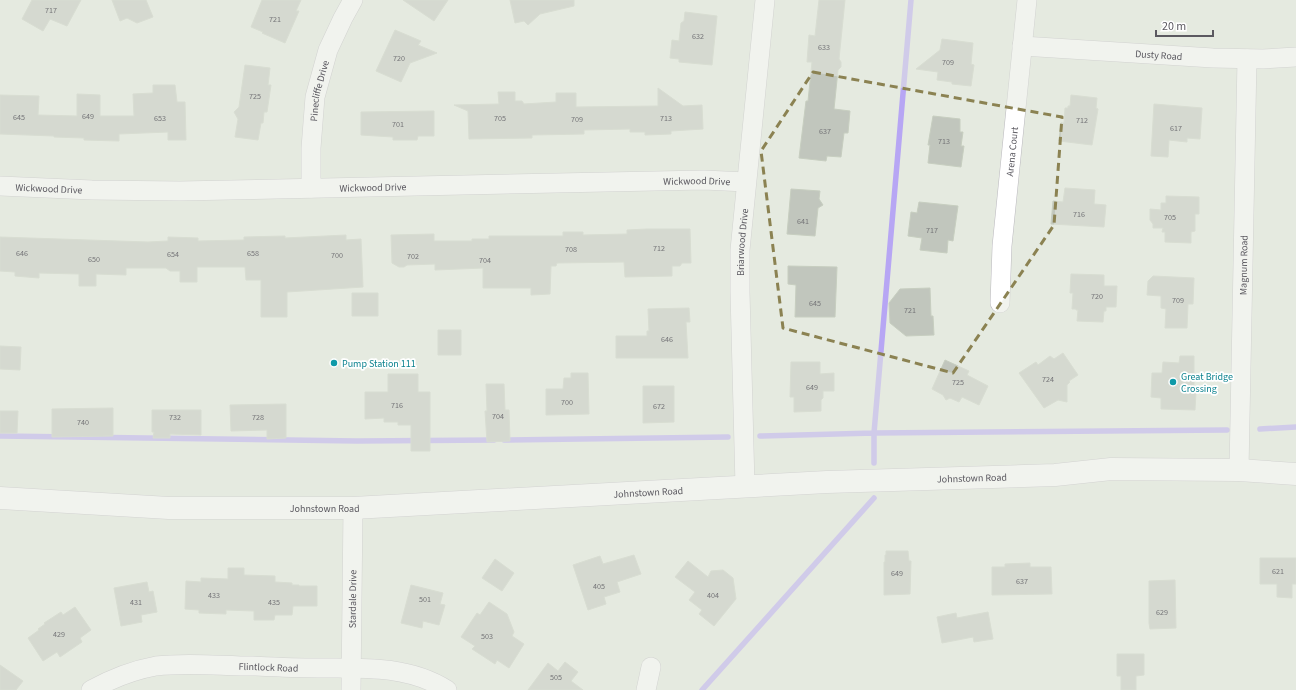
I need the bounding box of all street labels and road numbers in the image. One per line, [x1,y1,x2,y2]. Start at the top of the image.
street label: Dusty Road [1135,47,1183,64]
street label: Pinecliffe Drive [307,59,333,122]
street label: Arena Court [1003,126,1022,177]
street label: Wickwood Drive [663,174,731,189]
street label: Wickwood Drive [339,180,407,196]
street label: Wickwood Drive [15,181,83,198]
street label: Briarwood Drive [734,208,752,276]
street label: Magnum Road [1236,235,1252,295]
street label: Johnstown Road [937,470,1007,487]
street label: Johnstown Road [613,484,684,502]
street label: Johnstown Road [290,502,360,516]
street label: Stardale Drive [346,570,360,628]
street label: Flintlock Road [238,660,298,676]

